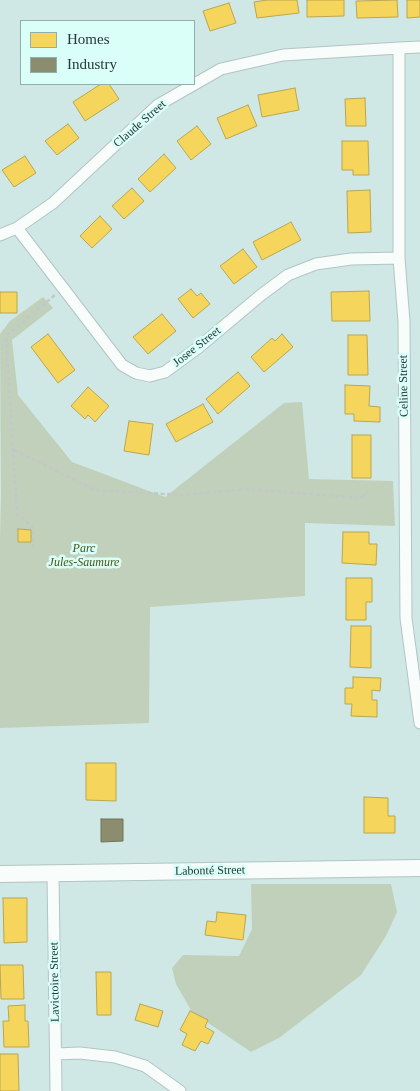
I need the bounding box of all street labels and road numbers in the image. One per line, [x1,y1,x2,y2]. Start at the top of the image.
street label: Claude Street [111,97,169,151]
street label: Josee Street [170,324,224,370]
street label: Celine Street [396,355,412,417]
street label: Labonté Street [175,863,245,879]
street label: Lavictoire Street [47,942,63,1022]

